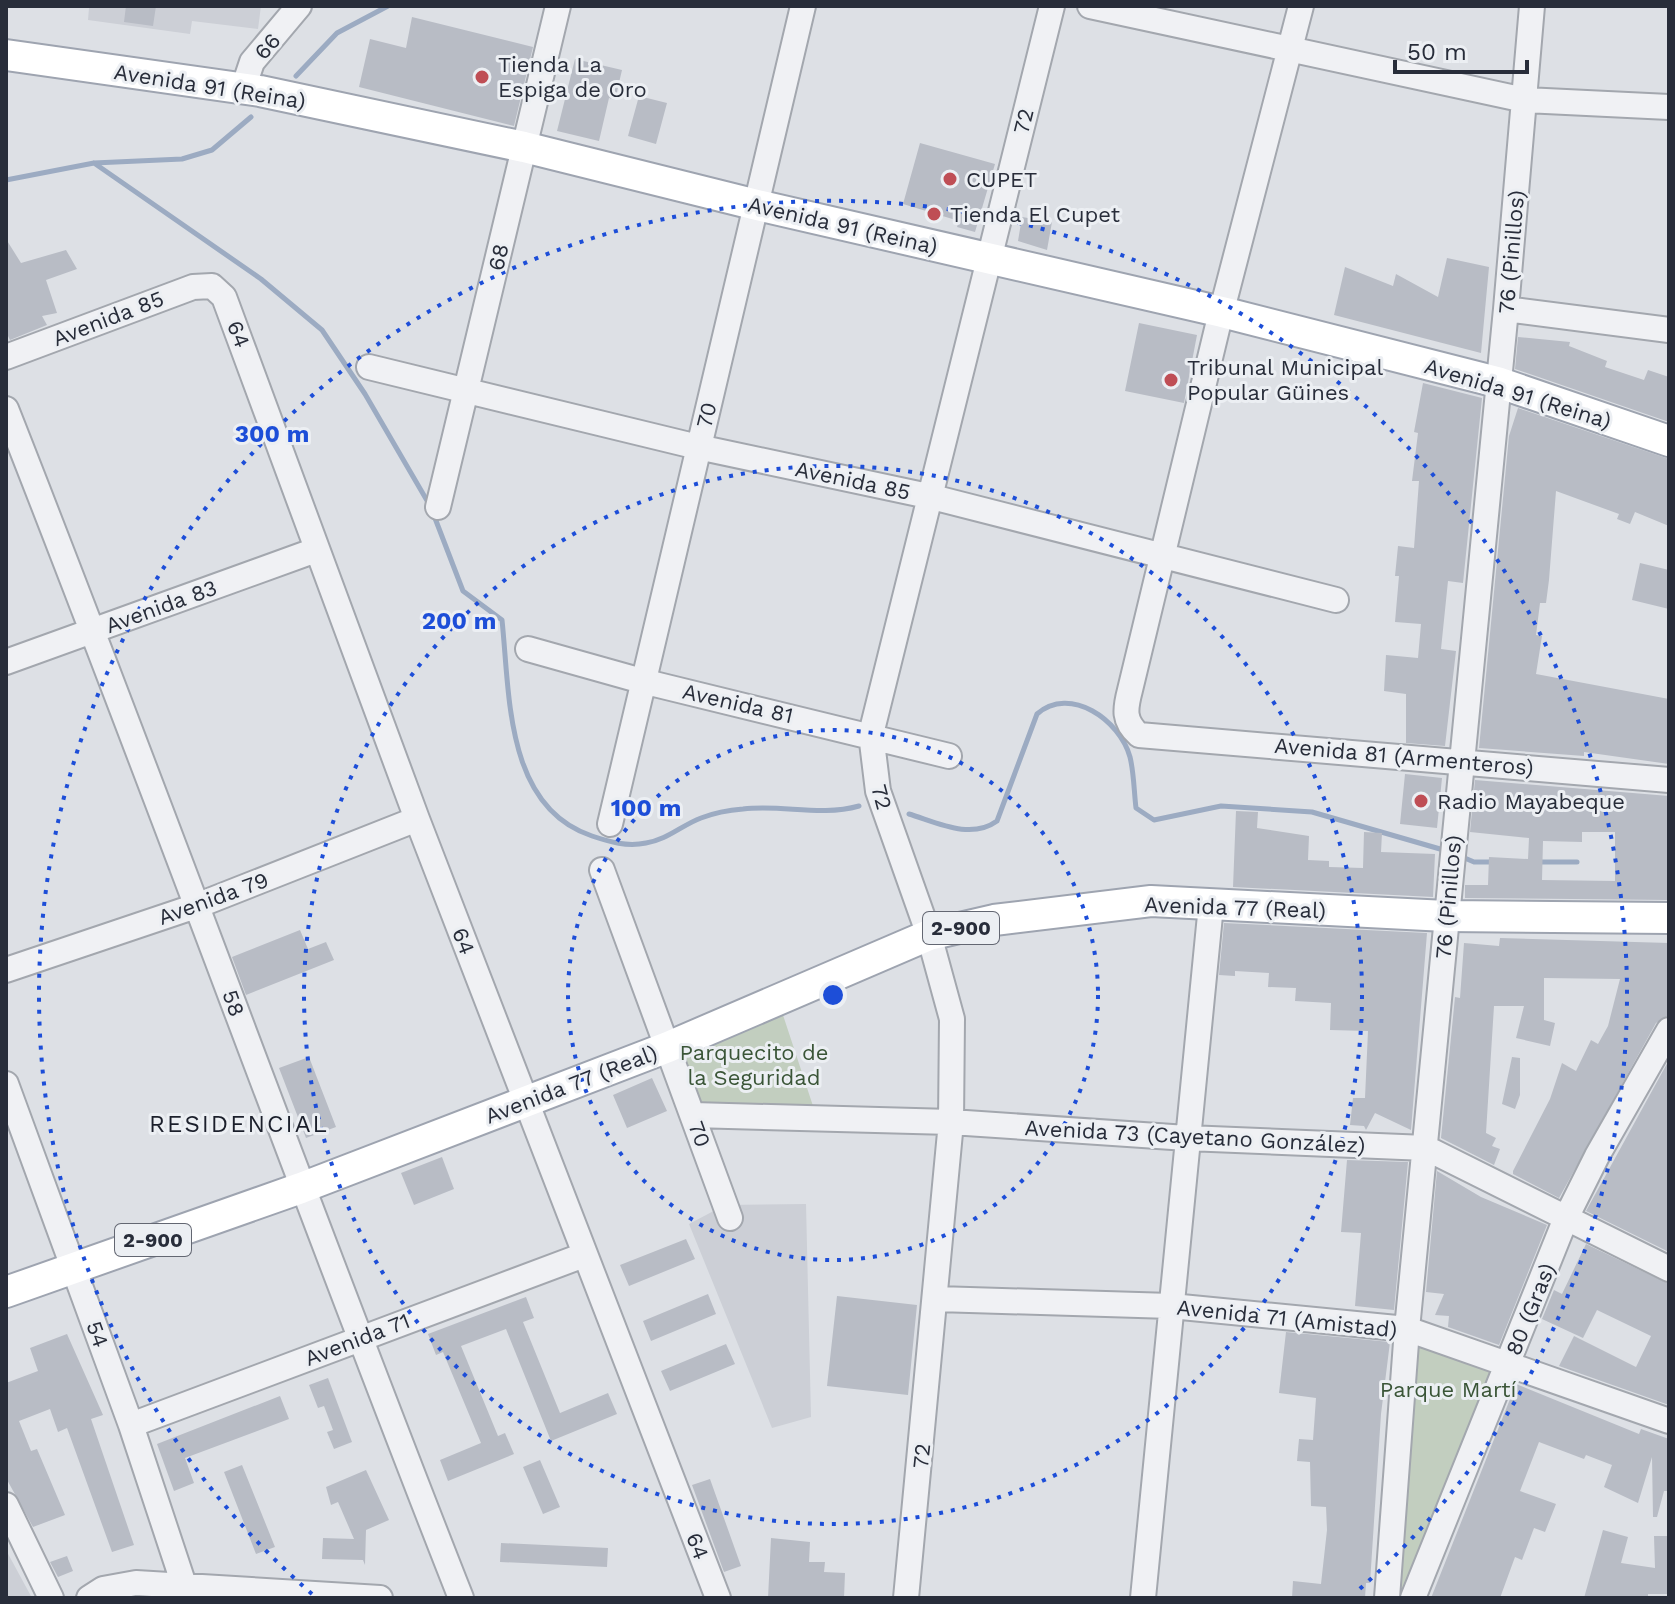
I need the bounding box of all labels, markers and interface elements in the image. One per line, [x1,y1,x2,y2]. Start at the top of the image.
scale bar [1395,24,1527,74]
street label: 66 [249,28,286,65]
text: 50 m [1407,38,1467,66]
place label: Tienda La Espiga de Oro [498,52,647,102]
street label: Avenida 91 (Reina) [112,59,308,114]
marker: Tienda La Espiga de Oro [473,68,491,86]
street label: 72 [1008,106,1039,136]
place label: CUPET [966,167,1037,192]
marker: CUPET [941,170,959,188]
street label: 76 (Pinillos) [1494,189,1529,315]
street label: Avenida 91 (Reina) [746,192,940,259]
place label: Tienda El Cupet [950,202,1120,227]
marker: Tienda El Cupet [925,205,943,223]
street label: 68 [483,241,514,273]
street label: Avenida 85 [49,286,167,351]
street label: 64 [222,317,255,351]
street label: Avenida 91 (Reina) [1422,353,1614,434]
place label: Tribunal Municipal Popular Güines [1187,355,1384,405]
marker: Tribunal Municipal Popular Güines [1162,371,1180,389]
street label: 70 [691,400,722,431]
text: 300 m [235,420,309,448]
street label: Avenida 85 [793,456,913,505]
street label: Avenida 83 [102,575,220,638]
text: 200 m [422,607,496,635]
street label: Avenida 81 [680,679,796,728]
street label: Avenida 81 (Armenteros) [1273,733,1535,780]
street label: 72 [866,782,897,813]
place label: Radio Mayabeque [1437,789,1625,814]
marker: Radio Mayabeque [1412,792,1430,810]
text: 100 m [611,794,681,822]
street label: 76 (Pinillos) [1431,834,1466,960]
street label: Avenida 79 [155,867,272,930]
street label: Avenida 77 (Real) [1144,892,1326,923]
road number: 2-900 [923,912,999,944]
street label: 64 [447,924,480,958]
centre of rings [819,981,847,1009]
street label: 58 [217,987,250,1020]
street label: Avenida 77 (Real) [482,1040,661,1129]
park label: Parquecito de la Seguridad [679,1040,829,1090]
district label: RESIDENCIAL [149,1110,329,1138]
street label: Avenida 73 (Cayetano González) [1024,1115,1366,1158]
street label: 70 [683,1118,716,1150]
road number: 2-900 [115,1224,191,1256]
street label: 80 (Gras) [1501,1260,1560,1359]
street label: Avenida 71 (Amistad) [1176,1294,1398,1343]
street label: Avenida 71 [301,1308,413,1371]
street label: 54 [81,1318,114,1351]
park label: Parque Martí [1380,1377,1516,1402]
street label: 72 [908,1442,935,1470]
street label: 64 [681,1529,714,1563]

